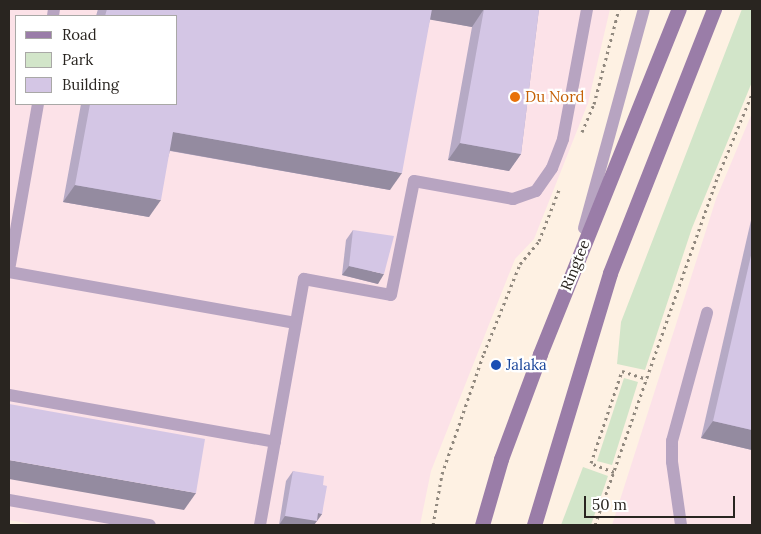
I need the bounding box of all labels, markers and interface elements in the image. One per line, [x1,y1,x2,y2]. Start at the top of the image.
legend [15,15,178,105]
text: Road [62,25,97,44]
text: Park [62,50,93,69]
text: Building [62,75,119,94]
place label: Du Nord [525,88,584,106]
marker: Du Nord [509,91,521,103]
street label: Ringtee [557,237,593,293]
place label: Jalaka [506,356,547,374]
marker: Jalaka [490,359,502,371]
scale bar [586,486,737,518]
text: 50 m [592,495,627,514]

